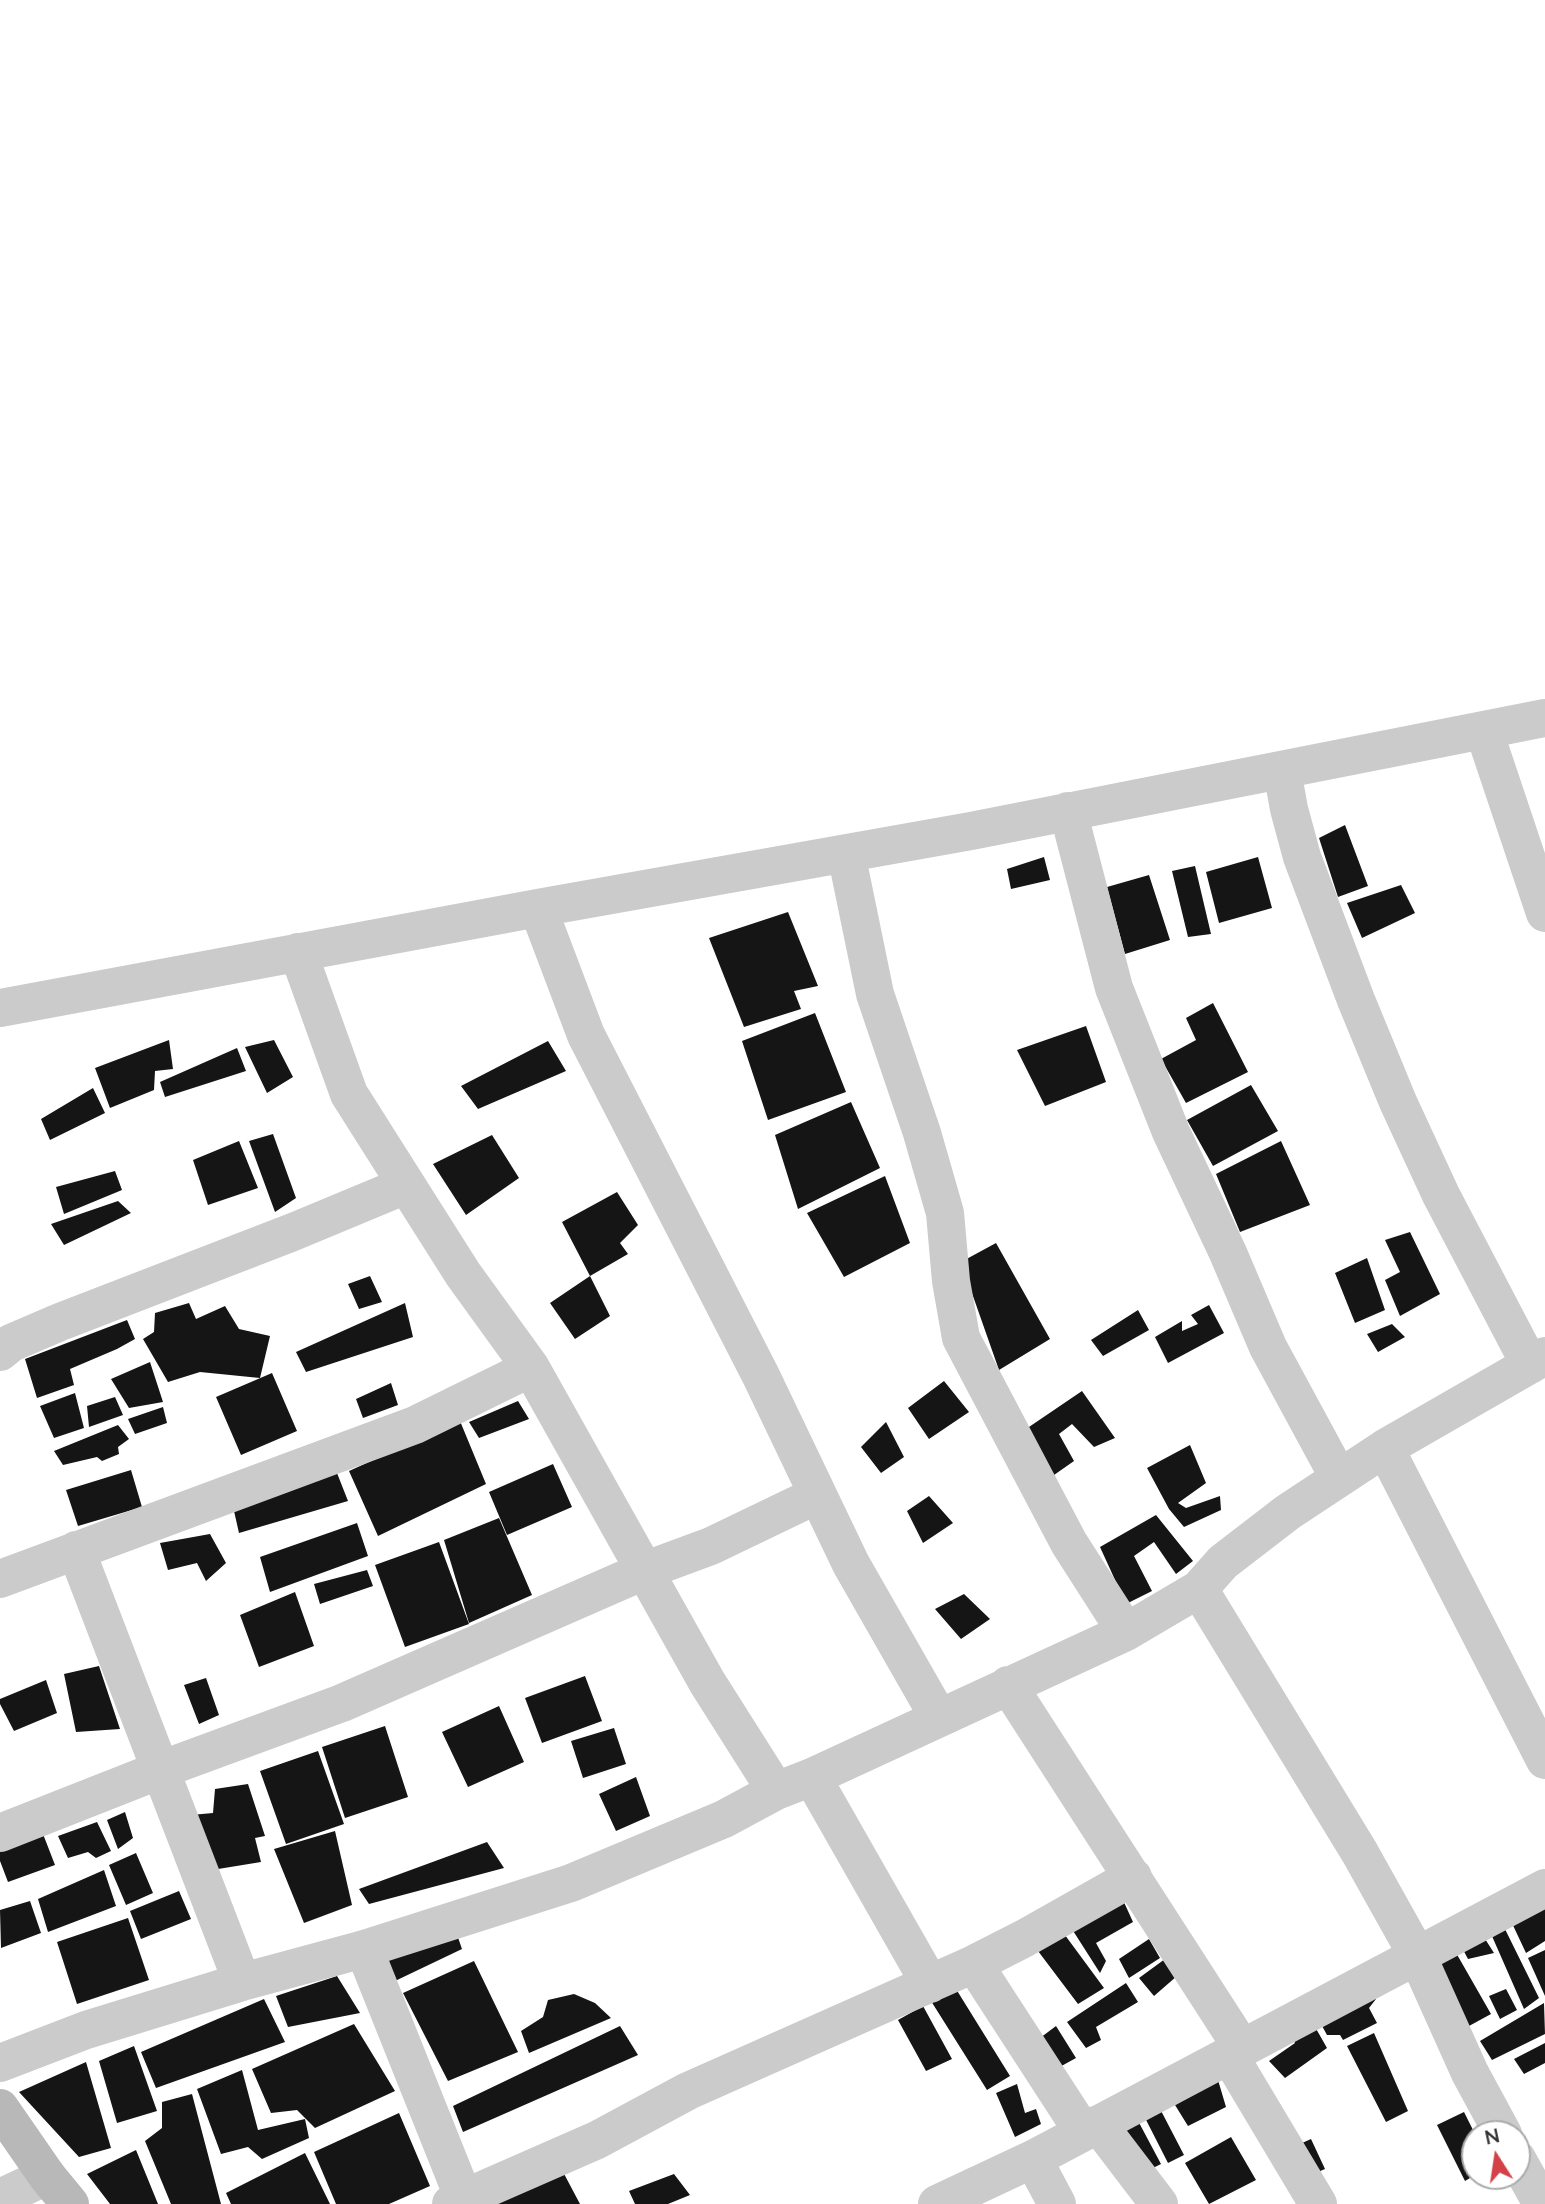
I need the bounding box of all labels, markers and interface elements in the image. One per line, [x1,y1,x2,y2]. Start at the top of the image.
north arrow [1461,2120,1531,2190]
text: N [1482,2123,1501,2149]

